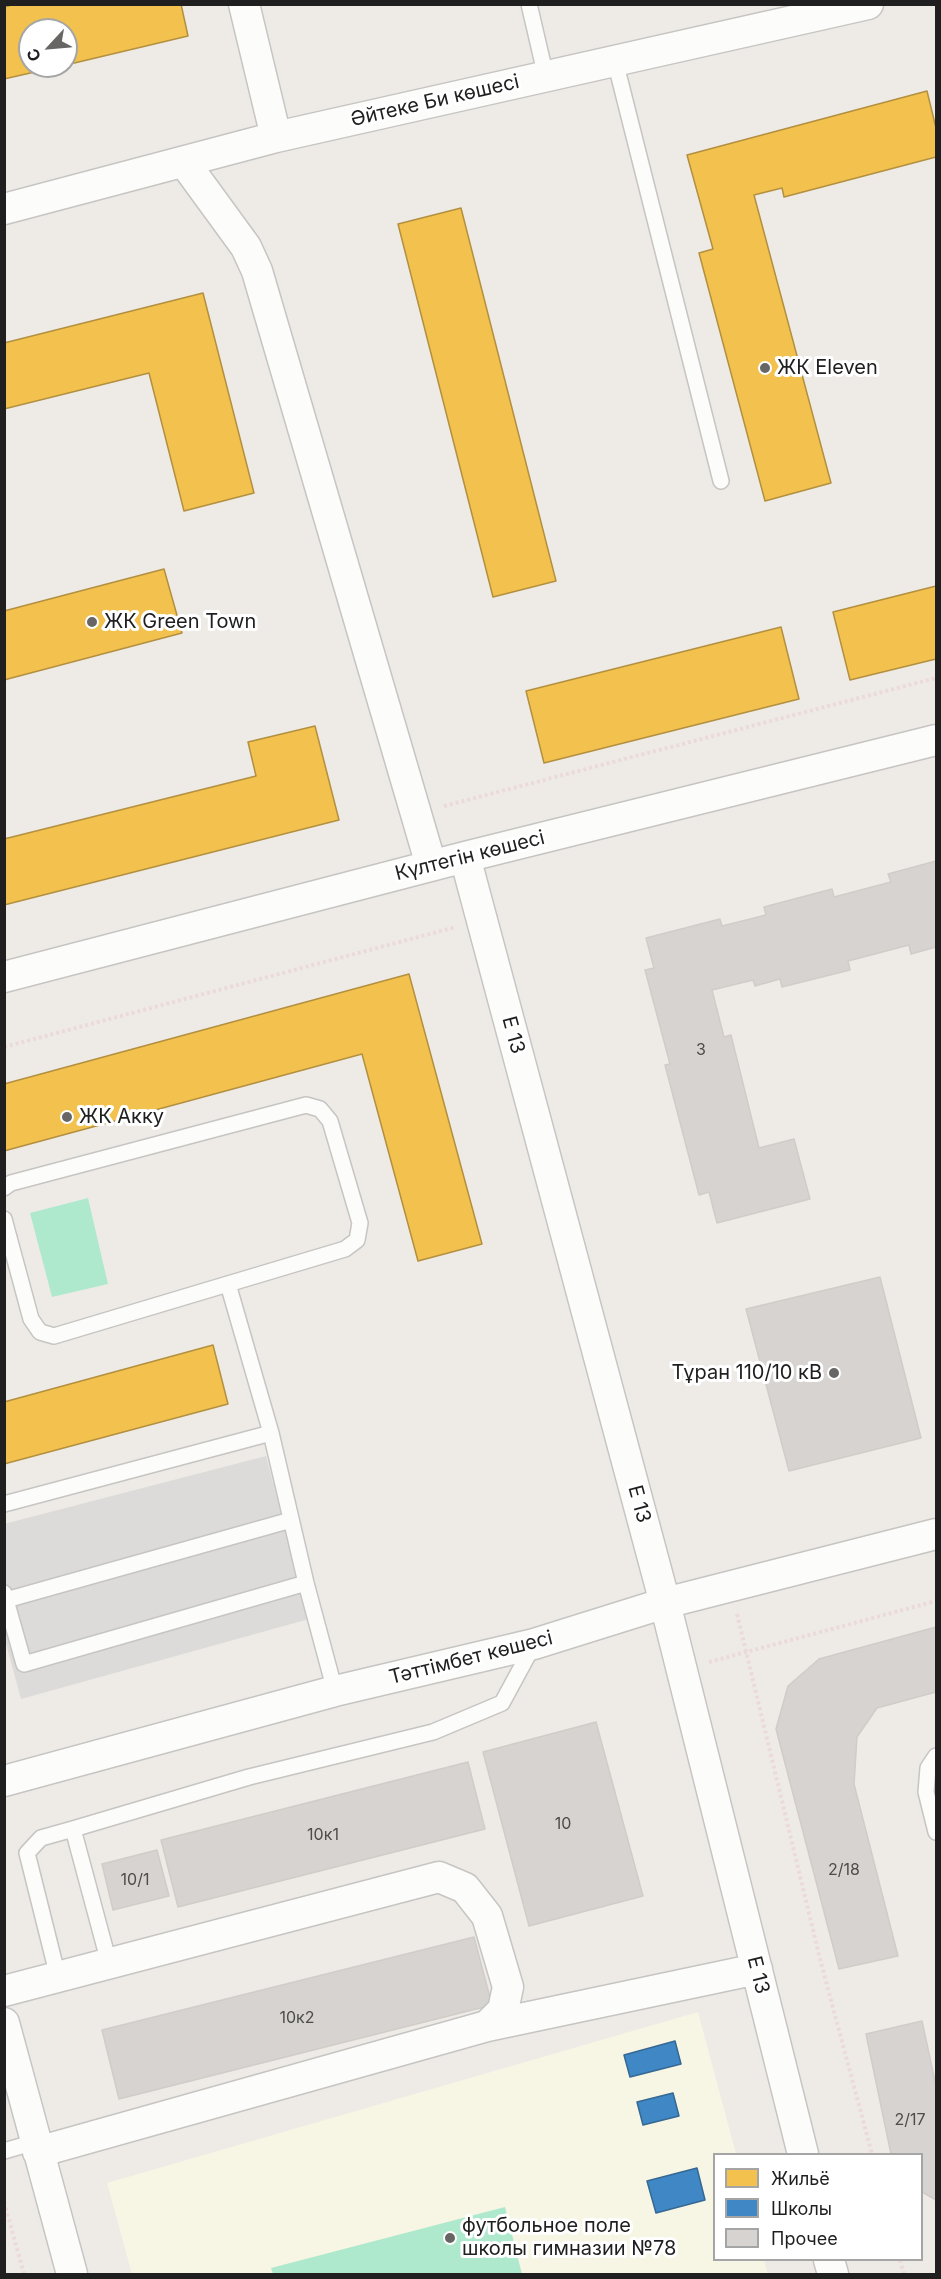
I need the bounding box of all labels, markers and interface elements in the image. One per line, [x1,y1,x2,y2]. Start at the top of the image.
north arrow [18,18,78,78]
text: С [22,45,45,65]
street label: Әйтеке Би көшесі [348,70,522,132]
place label: ЖК Eleven [777,356,878,380]
marker: ЖК Eleven [758,361,772,375]
place label: ЖК Green Town [104,610,256,634]
marker: ЖК Green Town [85,615,99,629]
street label: Күлтегін көшесі [393,826,547,886]
street label: E 13 [496,1013,530,1057]
house number: 3 [696,1040,706,1060]
place label: ЖК Акку [79,1105,164,1129]
marker: ЖК Акку [60,1110,74,1124]
place label: Тұран 110/10 кВ [672,1361,822,1385]
marker: Тұран 110/10 кВ [827,1366,841,1380]
street label: E 13 [622,1482,656,1526]
street label: Тәттімбет көшесі [387,1626,555,1690]
house number: 10 [555,1814,571,1834]
house number: 10к1 [307,1825,339,1845]
house number: 2/18 [828,1860,860,1880]
house number: 10/1 [121,1870,149,1890]
street label: E 13 [742,1954,774,1996]
house number: 10к2 [279,2008,315,2028]
house number: 2/17 [894,2110,926,2130]
legend [713,2153,923,2261]
text: Жильё [771,2168,830,2189]
text: Школы [771,2198,832,2219]
place label: футбольное поле школы гимназии №78 [462,2214,676,2261]
text: Прочее [771,2228,838,2249]
marker: футбольное поле школы гимназии №78 [443,2231,457,2245]

